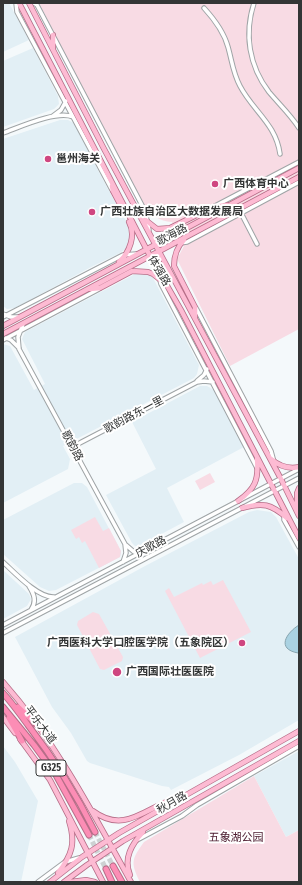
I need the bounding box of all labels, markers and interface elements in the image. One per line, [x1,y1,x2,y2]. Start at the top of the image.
place label: 邕州海关 [56,152,100,166]
marker: 邕州海关 [43,154,53,164]
place label: 广西体育中心 [223,177,289,191]
marker: 广西体育中心 [210,179,220,189]
place label: 广西壮族自治区大数据发展局 [100,205,243,219]
marker: 广西壮族自治区大数据发展局 [87,207,97,217]
street label: 歌海路 [154,221,190,249]
street label: 体强路 [145,253,173,289]
street label: 歌韵路东一里 [102,394,166,436]
street label: 歌韵路 [58,428,86,464]
street label: 庆歌路 [133,533,169,561]
place label: 广西医科大学口腔医学院（五象院区） [47,636,234,650]
marker: 广西医科大学口腔医学院（五象院区） [237,638,247,648]
place label: 广西国际壮医医院 [126,665,214,679]
marker: 广西国际壮医医院 [111,666,123,678]
street label: 平乐大道 [21,703,59,747]
road number: G325 [36,760,66,776]
street label: 秋月路 [154,789,190,817]
park label: 五象湖公园 [209,831,263,845]

